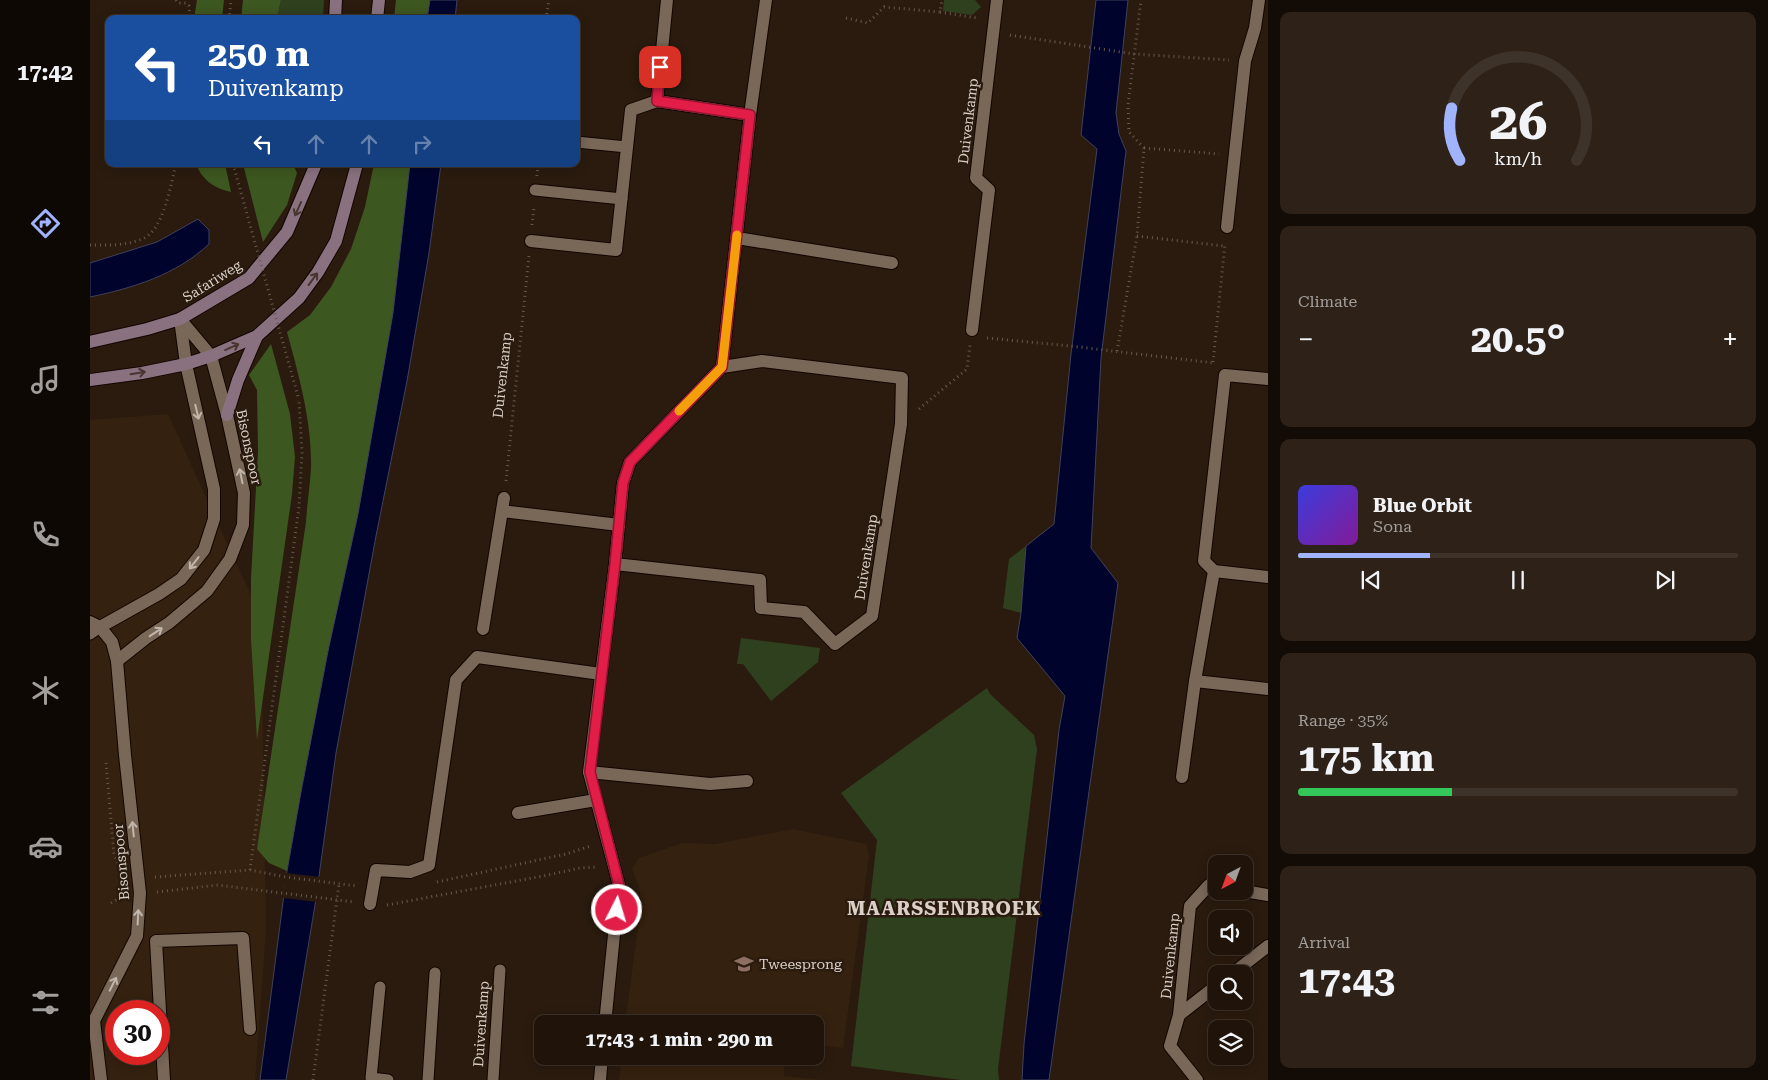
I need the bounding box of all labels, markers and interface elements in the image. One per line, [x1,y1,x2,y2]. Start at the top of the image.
text: 250 m [208,34,309,75]
icon: left [125,35,190,100]
pin [639,46,681,88]
icon: arrive [646,53,674,81]
text: 17:42 [17,60,73,85]
text: Duivenkamp [208,76,344,101]
street label: Duivenkamp [955,77,981,165]
text: 26 [1489,91,1547,152]
icon: left [249,130,277,158]
icon: ahead [302,130,330,158]
icon: ahead [355,130,383,158]
icon: right [408,130,436,158]
text: km/h [1494,148,1542,169]
one-way arrow [292,201,302,216]
icon: directions [28,206,63,241]
street label: Safariweg [180,257,244,305]
one-way arrow [308,272,318,286]
text: Climate [1298,292,1357,311]
text: 20.5° [1471,317,1565,361]
text: − [1298,323,1314,356]
text: + [1722,323,1738,356]
street label: Duivenkamp [490,331,514,419]
one-way arrow [224,342,239,352]
icon: music [28,362,63,397]
one-way arrow [130,368,146,378]
one-way arrow [193,403,202,419]
street label: Bisonspoor [233,408,265,486]
one-way arrow [235,469,245,485]
text: Blue Orbit [1373,494,1472,517]
street label: Duivenkamp [851,513,881,601]
icon: phone [28,517,63,552]
text: Sona [1373,517,1412,536]
one-way arrow [188,556,199,569]
icon: previous [1357,566,1385,594]
icon: pause [1504,566,1532,594]
icon: next [1651,566,1679,594]
one-way arrow [149,627,163,637]
icon: climate [28,673,63,708]
text: Range · 35% [1298,711,1388,730]
text: 175 km [1298,736,1434,780]
one-way arrow [128,822,138,838]
street label: Bisonspoor [110,823,132,901]
icon: car [28,829,63,864]
north arrow [1208,855,1252,900]
map controls [1208,855,1253,1065]
position arrow [590,883,642,935]
district label: MAARSSENBROEK [847,897,1041,920]
one-way arrow [134,909,143,925]
button: sound [1208,910,1253,955]
street label: Duivenkamp [1158,912,1182,1000]
text: Arrival [1298,933,1350,952]
school or university icon: Tweesprong [733,953,755,975]
place label: Tweesprong [759,956,842,972]
text: 17:43 [1298,958,1395,1002]
button: search [1208,965,1253,1010]
one-way arrow [109,977,118,992]
street label: Duivenkamp [470,980,492,1068]
icon: filters [28,985,63,1020]
speed limit sign: 30 [105,1000,170,1065]
button: layers [1208,1020,1253,1065]
text: 17:43 · 1 min · 290 m [585,1028,773,1051]

